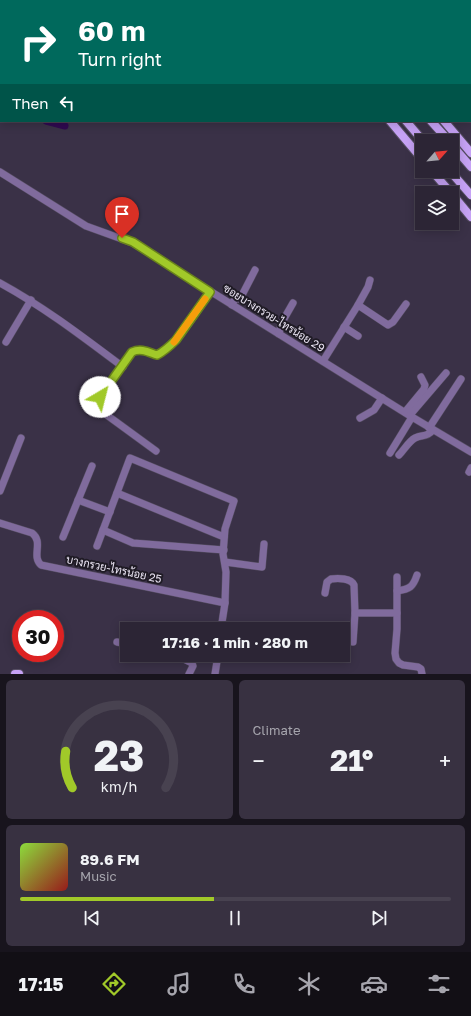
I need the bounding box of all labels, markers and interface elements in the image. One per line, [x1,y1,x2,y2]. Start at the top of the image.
text: 60 m [78,14,145,47]
icon: right [12,16,64,68]
text: Turn right [78,48,162,70]
icon: left [56,92,78,114]
text: Then [12,94,48,112]
north arrow [415,134,459,178]
map controls [415,134,459,230]
button: layers [415,186,459,230]
pin [105,197,139,238]
icon: arrive [111,203,133,225]
street label: ซอยบางกรวย-ไทรน้อย 29 [221,280,328,354]
position arrow [79,376,121,418]
street label: บางกรวย-ไทรน้อย 25 [65,551,163,585]
speed limit sign: 30 [12,610,64,662]
text: 17:16 · 1 min · 280 m [162,633,308,651]
text: Climate [253,722,300,738]
text: 23 [94,729,145,779]
text: 21° [330,742,373,778]
text: − [253,747,265,774]
text: + [439,747,451,774]
text: km/h [101,777,137,794]
text: 89.6 FM [80,850,139,868]
text: Music [80,868,117,884]
icon: previous [81,907,103,929]
icon: pause [224,907,246,929]
icon: next [368,907,390,929]
icon: directions [100,970,128,998]
icon: music [165,970,193,998]
icon: phone [230,970,258,998]
icon: climate [295,970,323,998]
icon: car [360,970,388,998]
icon: filters [425,970,453,998]
text: 17:15 [18,973,64,995]

